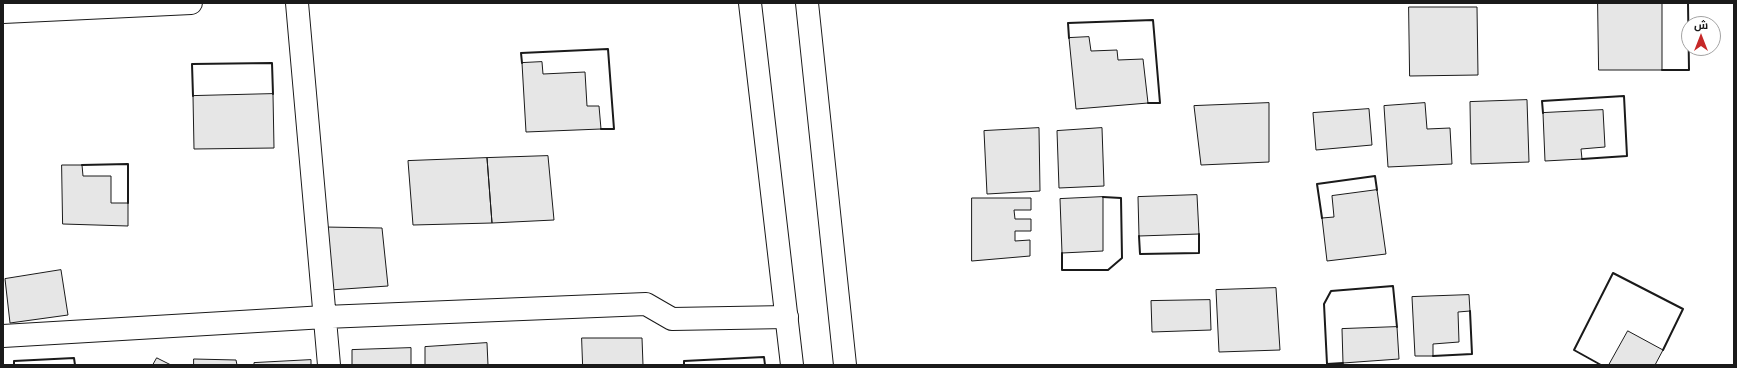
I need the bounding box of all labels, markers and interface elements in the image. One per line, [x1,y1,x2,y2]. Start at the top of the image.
north arrow [1681,16,1721,56]
text: ش [1694,18,1708,31]

